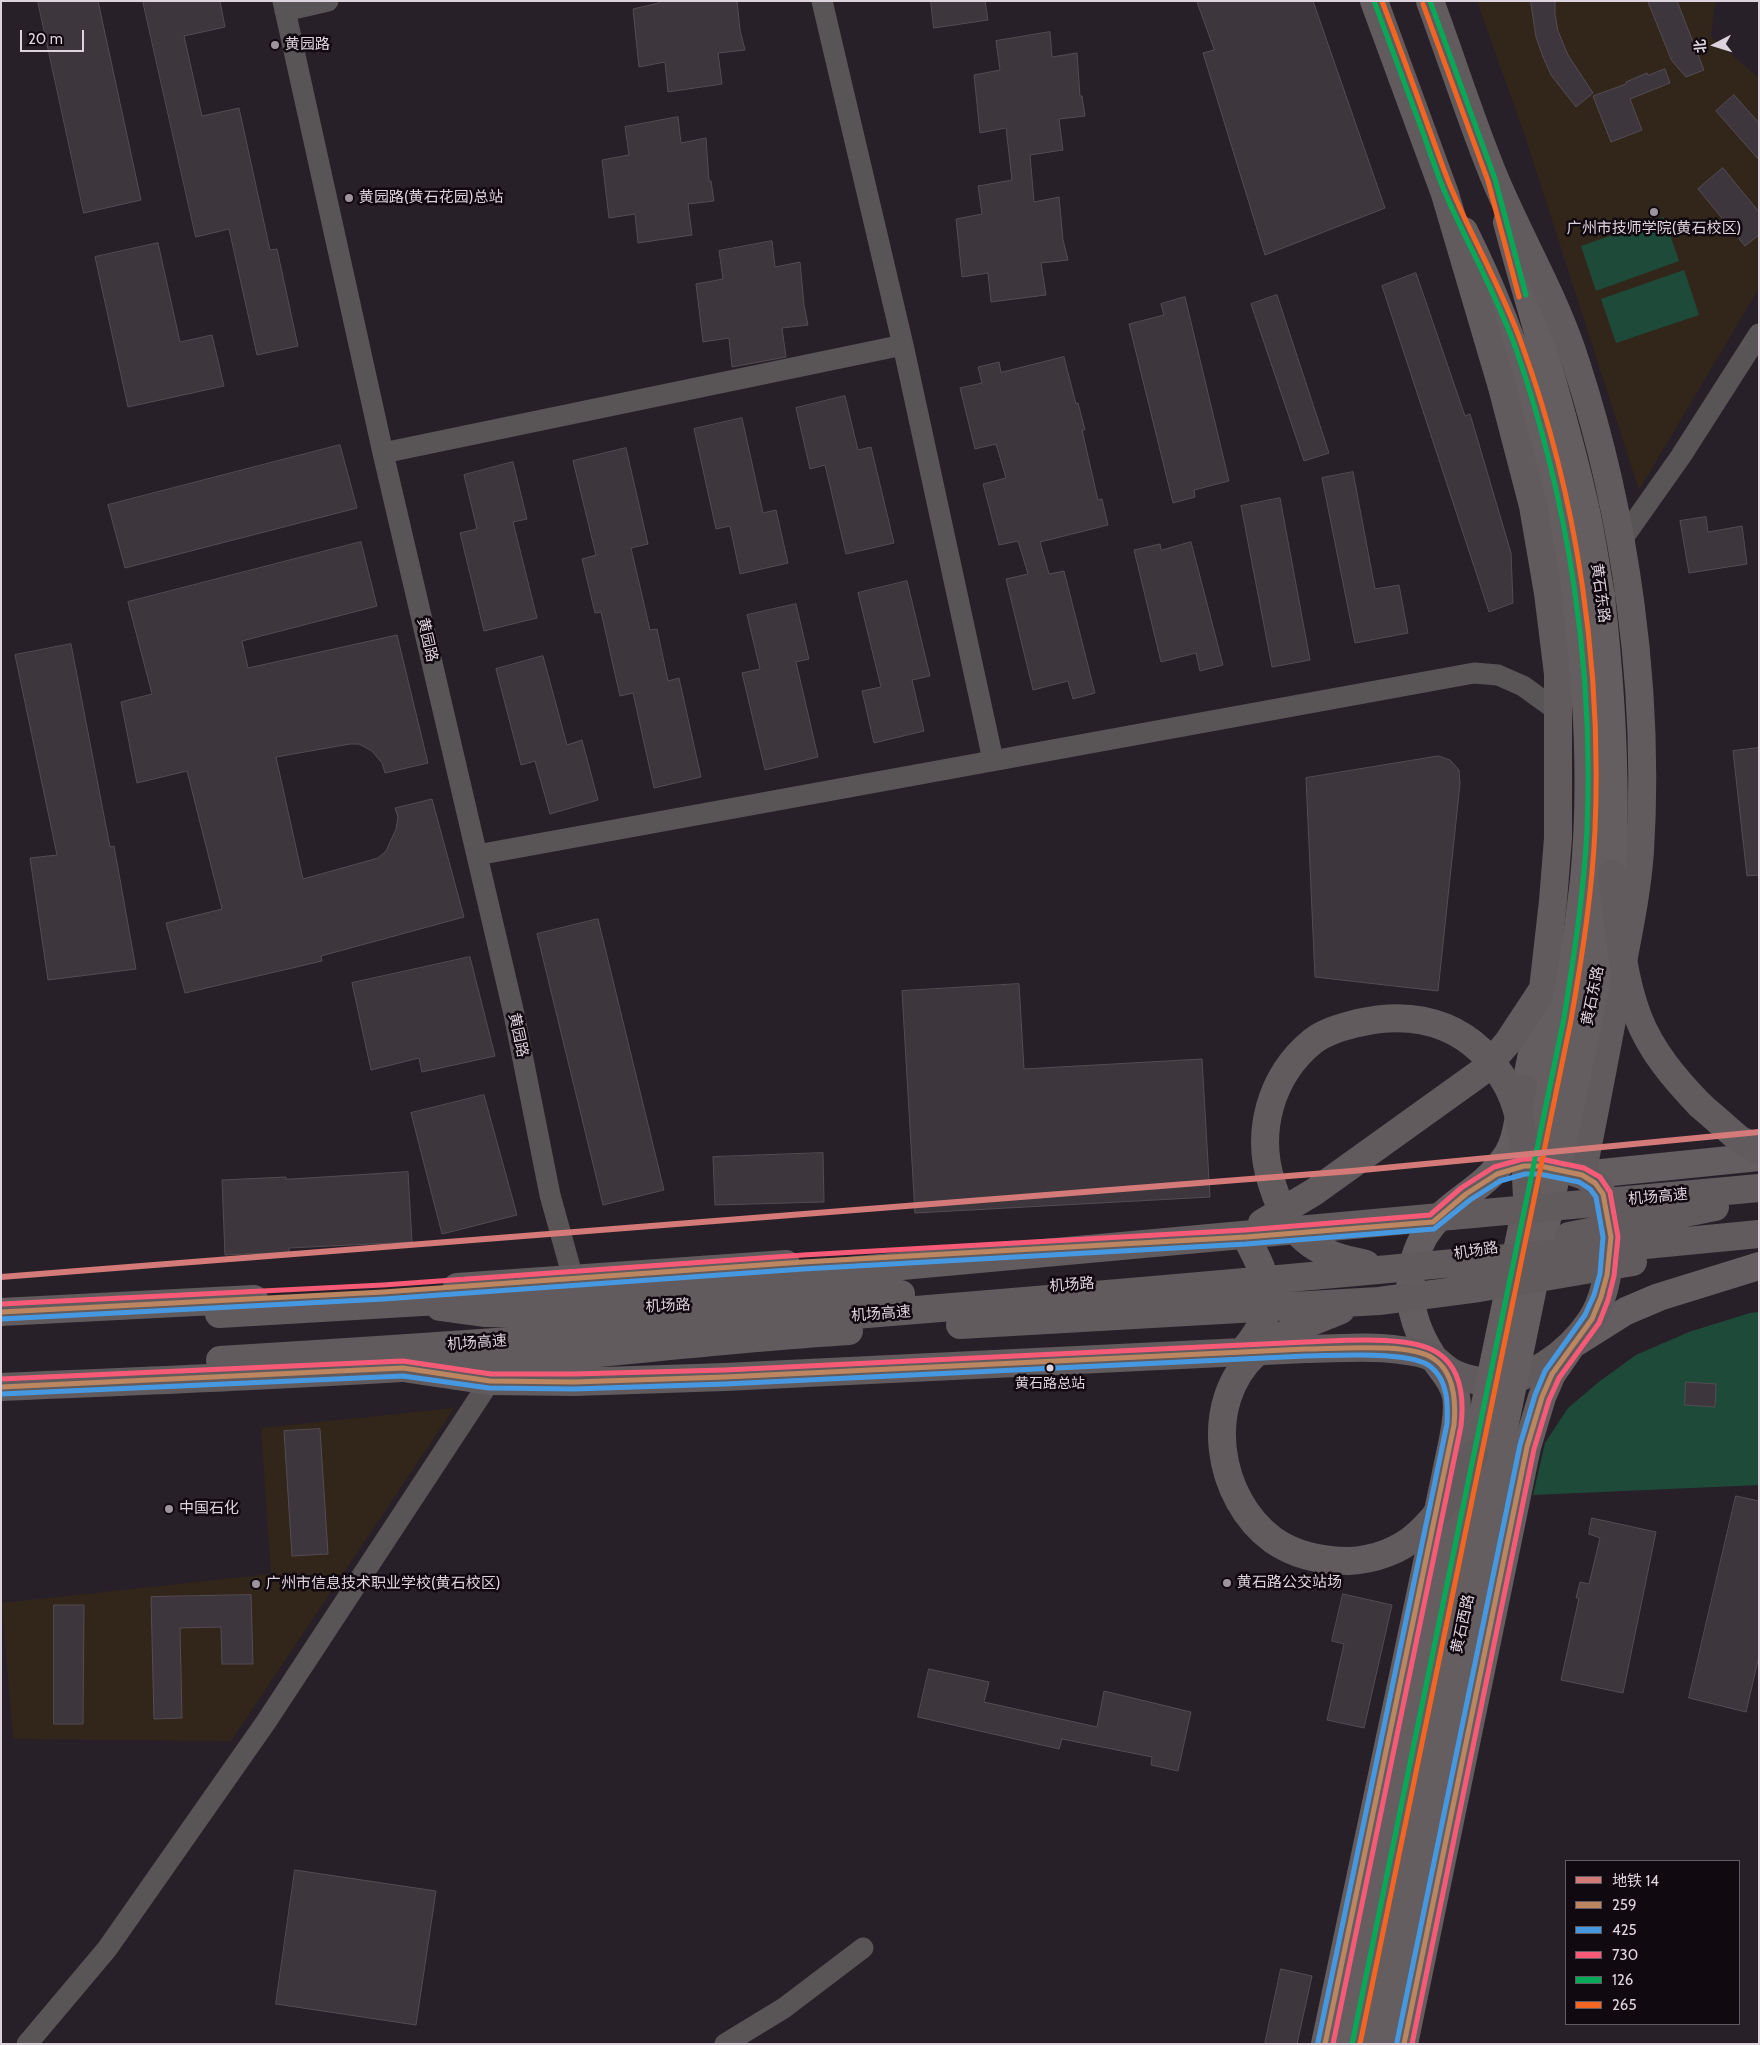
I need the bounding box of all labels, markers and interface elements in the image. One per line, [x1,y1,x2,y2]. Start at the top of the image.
scale bar [22,20,86,52]
north arrow [1690,20,1740,70]
text: 20 m [28,30,63,48]
place label: 黄园路 [285,36,330,54]
marker: 黄园路 [269,39,281,51]
text: 北 [1690,39,1710,54]
place label: 黄园路(黄石花园)总站 [359,189,503,207]
marker: 黄园路(黄石花园)总站 [343,192,355,204]
marker: 广州市技师学院(黄石校区) [1648,206,1660,218]
place label: 广州市技师学院(黄石校区) [1567,220,1741,238]
street label: 黄石东路 [1587,562,1613,624]
street label: 黄园路 [413,616,441,664]
street label: 黄石东路 [1578,965,1608,1027]
street label: 黄园路 [505,1011,531,1059]
street label: 机场高速 [1627,1185,1689,1209]
street label: 机场路 [1452,1239,1500,1263]
street label: 机场路 [1049,1274,1095,1296]
street label: 机场路 [645,1296,691,1316]
street label: 机场高速 [850,1303,912,1325]
street label: 机场高速 [446,1332,508,1354]
marker: 黄石路总站 [1045,1363,1055,1373]
place label: 黄石路总站 [1015,1376,1085,1392]
place label: 中国石化 [179,1500,239,1518]
marker: 中国石化 [163,1503,175,1515]
place label: 黄石路公交站场 [1237,1574,1342,1592]
place label: 广州市信息技术职业学校(黄石校区) [266,1575,500,1593]
marker: 黄石路公交站场 [1221,1577,1233,1589]
marker: 广州市信息技术职业学校(黄石校区) [250,1578,262,1590]
street label: 黄石西路 [1448,1593,1478,1655]
legend [1565,1860,1740,2025]
text: 地铁 14 [1612,1872,1659,1890]
text: 259 [1612,1896,1637,1914]
text: 425 [1612,1921,1637,1939]
text: 730 [1612,1946,1638,1964]
text: 126 [1612,1971,1633,1989]
text: 265 [1612,1996,1637,2014]

